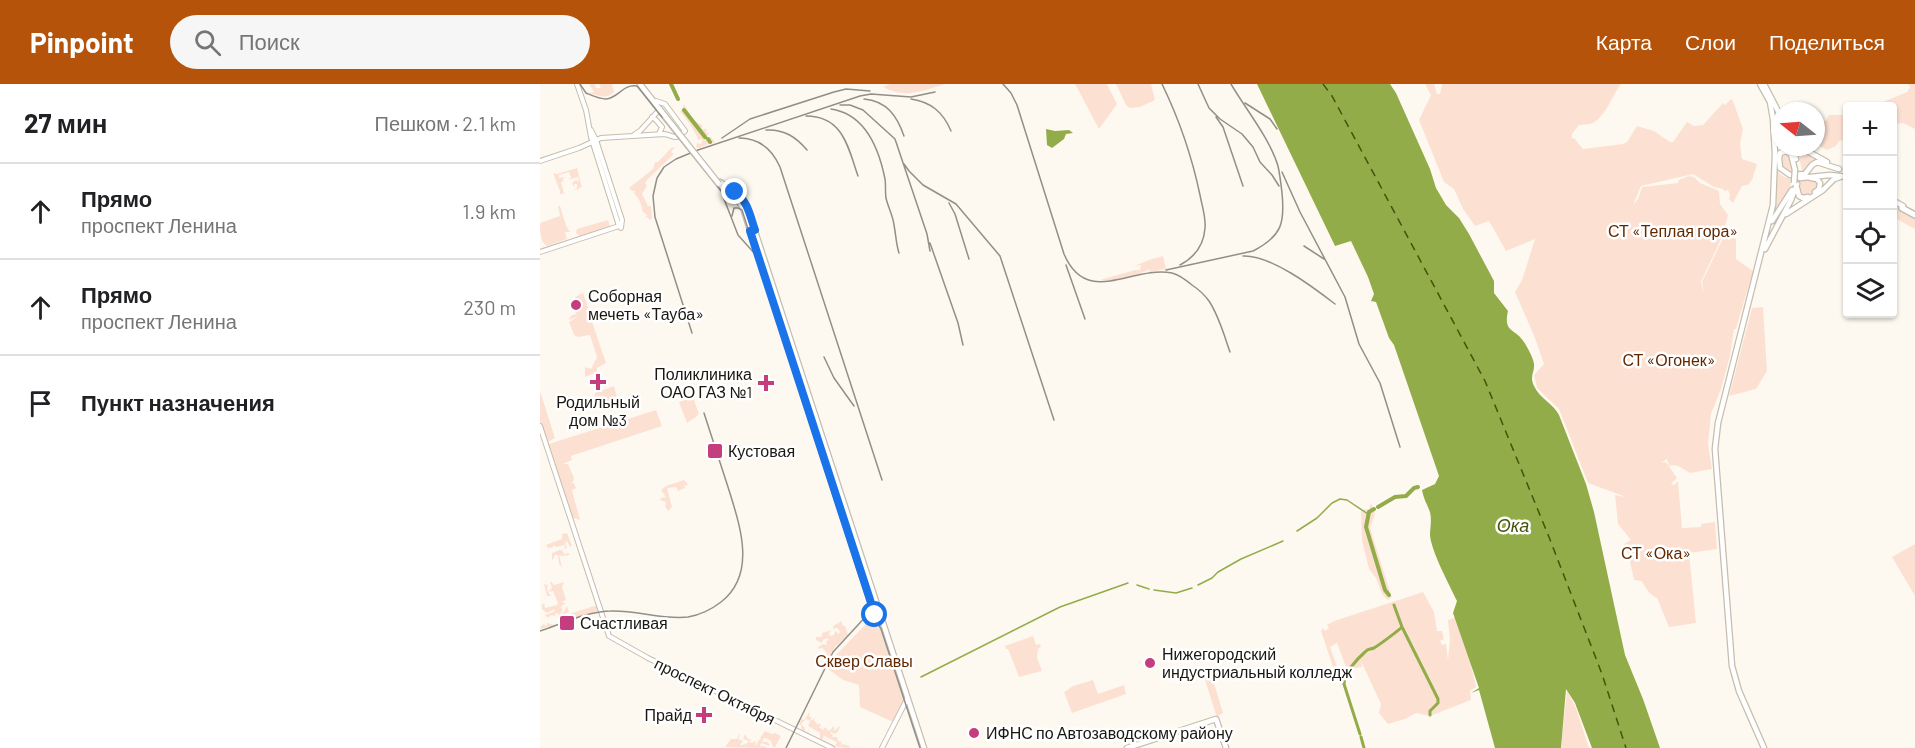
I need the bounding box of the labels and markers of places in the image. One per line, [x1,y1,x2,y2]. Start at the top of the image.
place label: Соборная мечеть «Тауба» [588,286,704,323]
marker: Соборная мечеть «Тауба» [569,298,583,312]
place label: Поликлиника ОАО ГАЗ №1 [654,364,752,401]
marker: Родильный дом №3 [589,373,607,391]
marker: Поликлиника ОАО ГАЗ №1 [757,374,775,392]
place label: Родильный дом №3 [556,392,640,429]
place label: Кустовая [728,441,795,460]
marker: Кустовая [706,442,724,460]
place label: Счастливая [580,613,668,632]
marker: Счастливая [558,614,576,632]
place label: Нижегородский индустриальный колледж [1162,644,1352,681]
marker: Нижегородский индустриальный колледж [1143,656,1157,670]
place label: Прайд [644,705,693,724]
marker: Прайд [697,708,711,722]
place label: ИФНС по Автозаводскому району [986,723,1233,742]
marker: ИФНС по Автозаводскому району [967,726,981,740]

